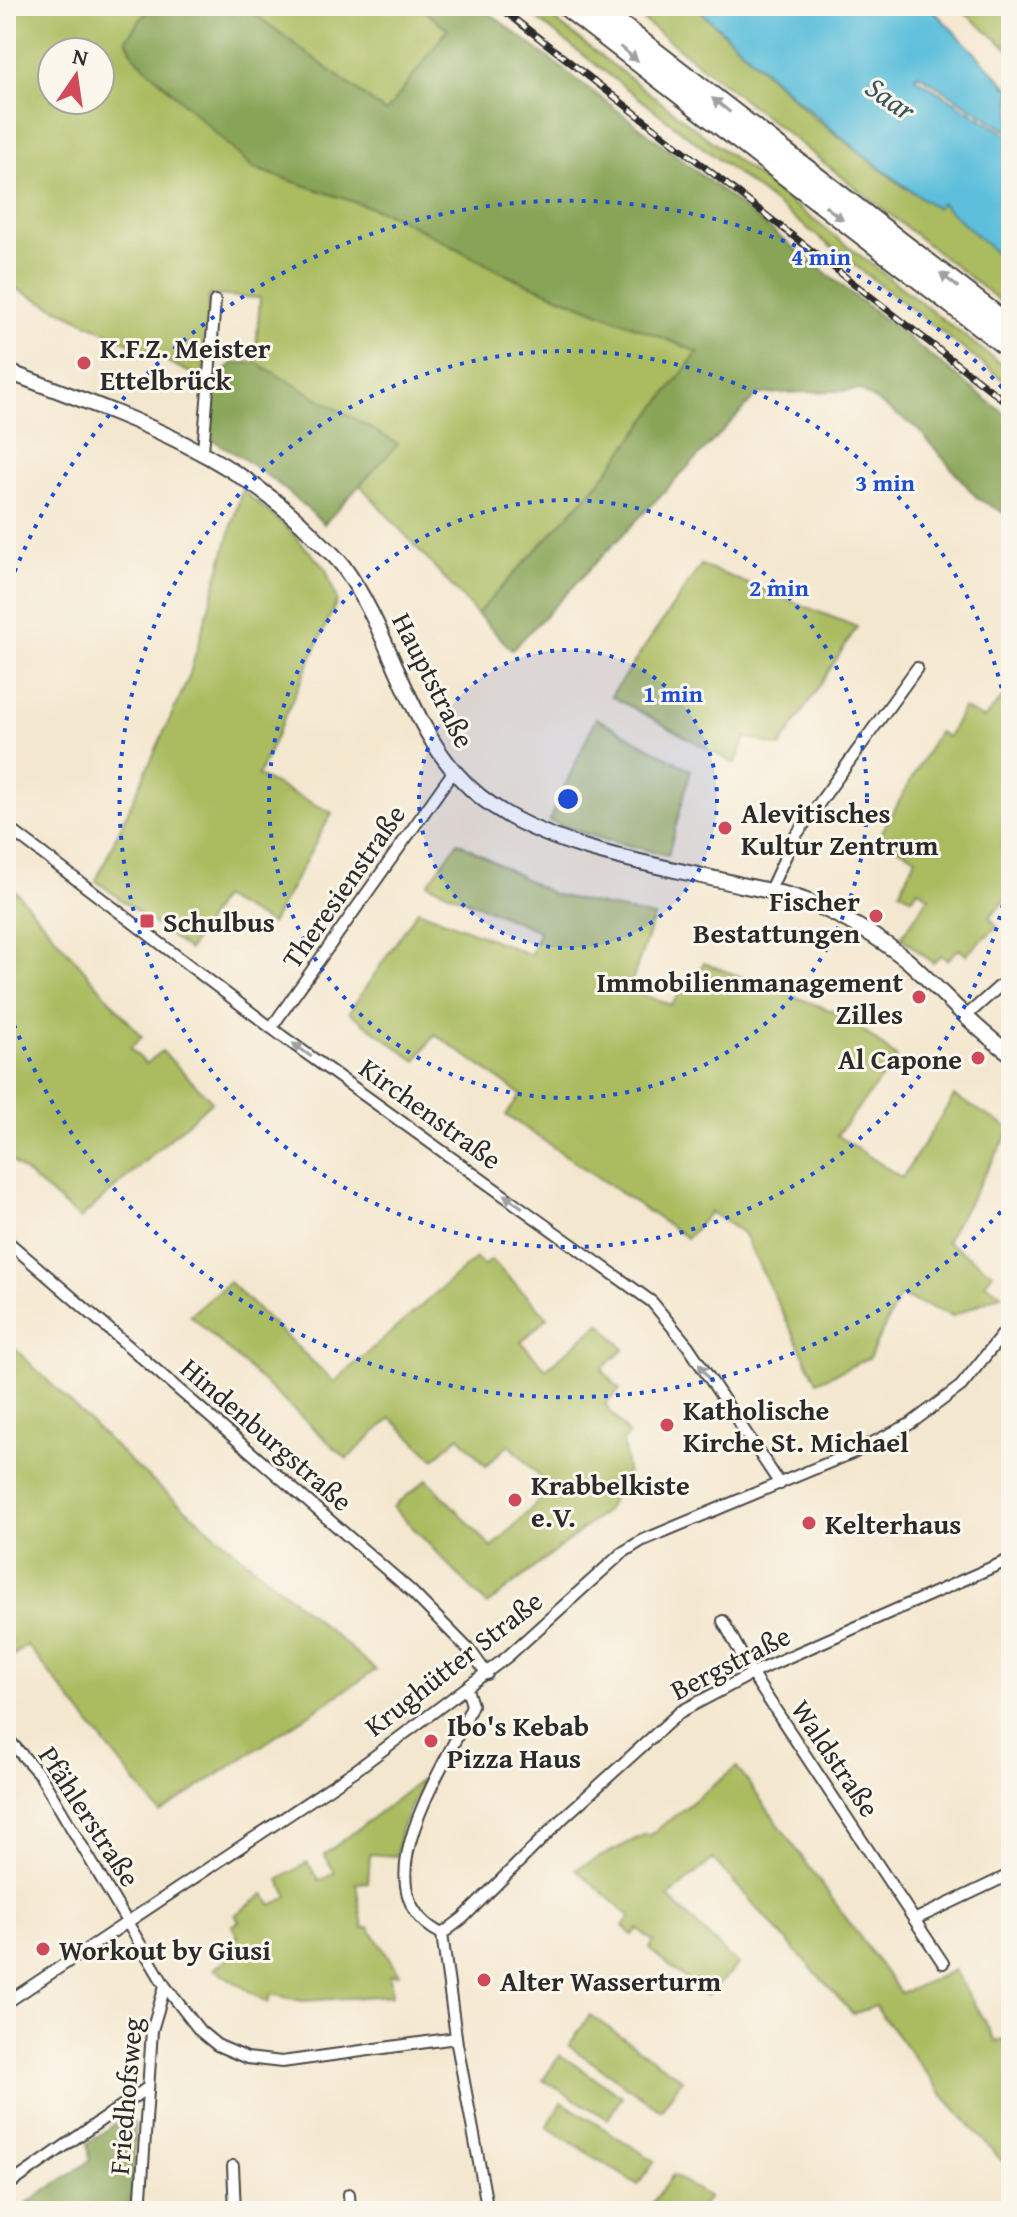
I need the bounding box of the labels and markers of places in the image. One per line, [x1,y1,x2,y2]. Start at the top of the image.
place label: K.F.Z. Meister Ettelbrück [100,327,271,400]
marker: K.F.Z. Meister Ettelbrück [75,354,93,372]
centre of rings [554,785,582,813]
place label: Alevitisches Kultur Zentrum [741,792,938,865]
marker: Alevitisches Kultur Zentrum [716,819,734,837]
place label: Fischer Bestattungen [693,880,860,953]
place label: Schulbus [163,901,275,942]
marker: Fischer Bestattungen [867,907,885,925]
marker: Schulbus [138,912,156,930]
place label: Immobilienmanagement Zilles [596,961,903,1034]
marker: Immobilienmanagement Zilles [910,988,928,1006]
place label: Al Capone [838,1038,962,1079]
marker: Al Capone [969,1049,987,1067]
place label: Katholische Kirche St. Michael [683,1389,909,1462]
marker: Katholische Kirche St. Michael [658,1416,676,1434]
place label: Krabbelkiste e.V. [531,1464,690,1537]
marker: Krabbelkiste e.V. [506,1491,524,1509]
place label: Kelterhaus [825,1503,961,1544]
marker: Kelterhaus [800,1514,818,1532]
place label: Ibo's Kebab Pizza Haus [447,1705,589,1778]
marker: Ibo's Kebab Pizza Haus [422,1732,440,1750]
place label: Workout by Giusi [59,1929,271,1970]
marker: Workout by Giusi [34,1940,52,1958]
place label: Alter Wasserturm [500,1960,721,2001]
marker: Alter Wasserturm [475,1971,493,1989]

